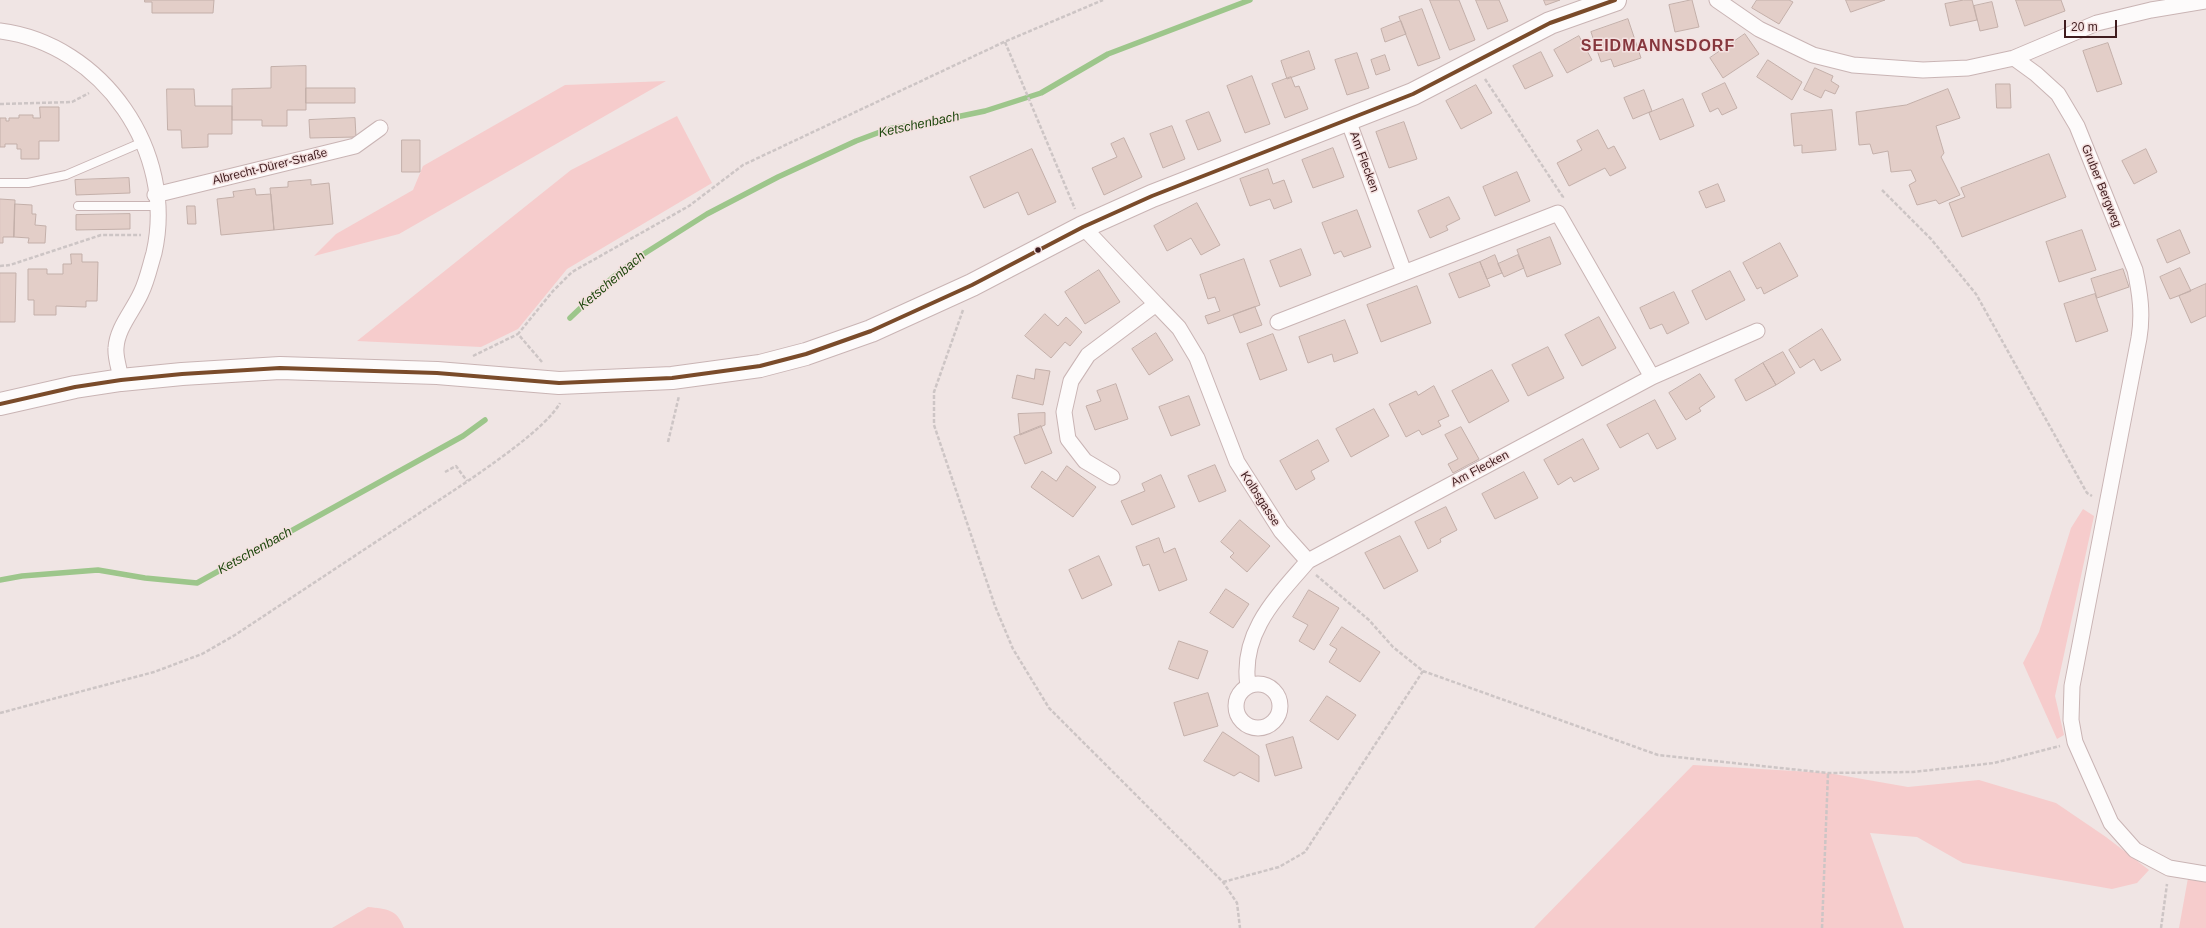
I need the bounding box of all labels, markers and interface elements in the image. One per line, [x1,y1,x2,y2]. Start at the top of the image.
scale bar [2066,12,2119,38]
text: 20 m [2071,20,2098,34]
district label: SEIDMANNSDORF [1581,37,1735,57]
water label: Ketschenbach [877,109,961,141]
street label: Am Flecken [1346,130,1382,194]
street label: Gruber Bergweg [2078,142,2124,230]
street label: Albrecht-Dürer-Straße [211,146,329,188]
unlabelled marker [1033,245,1043,255]
water label: Ketschenbach [575,249,649,313]
street label: Am Flecken [1449,448,1511,490]
street label: Kolbsgasse [1237,469,1283,529]
water label: Ketschenbach [215,524,295,578]

